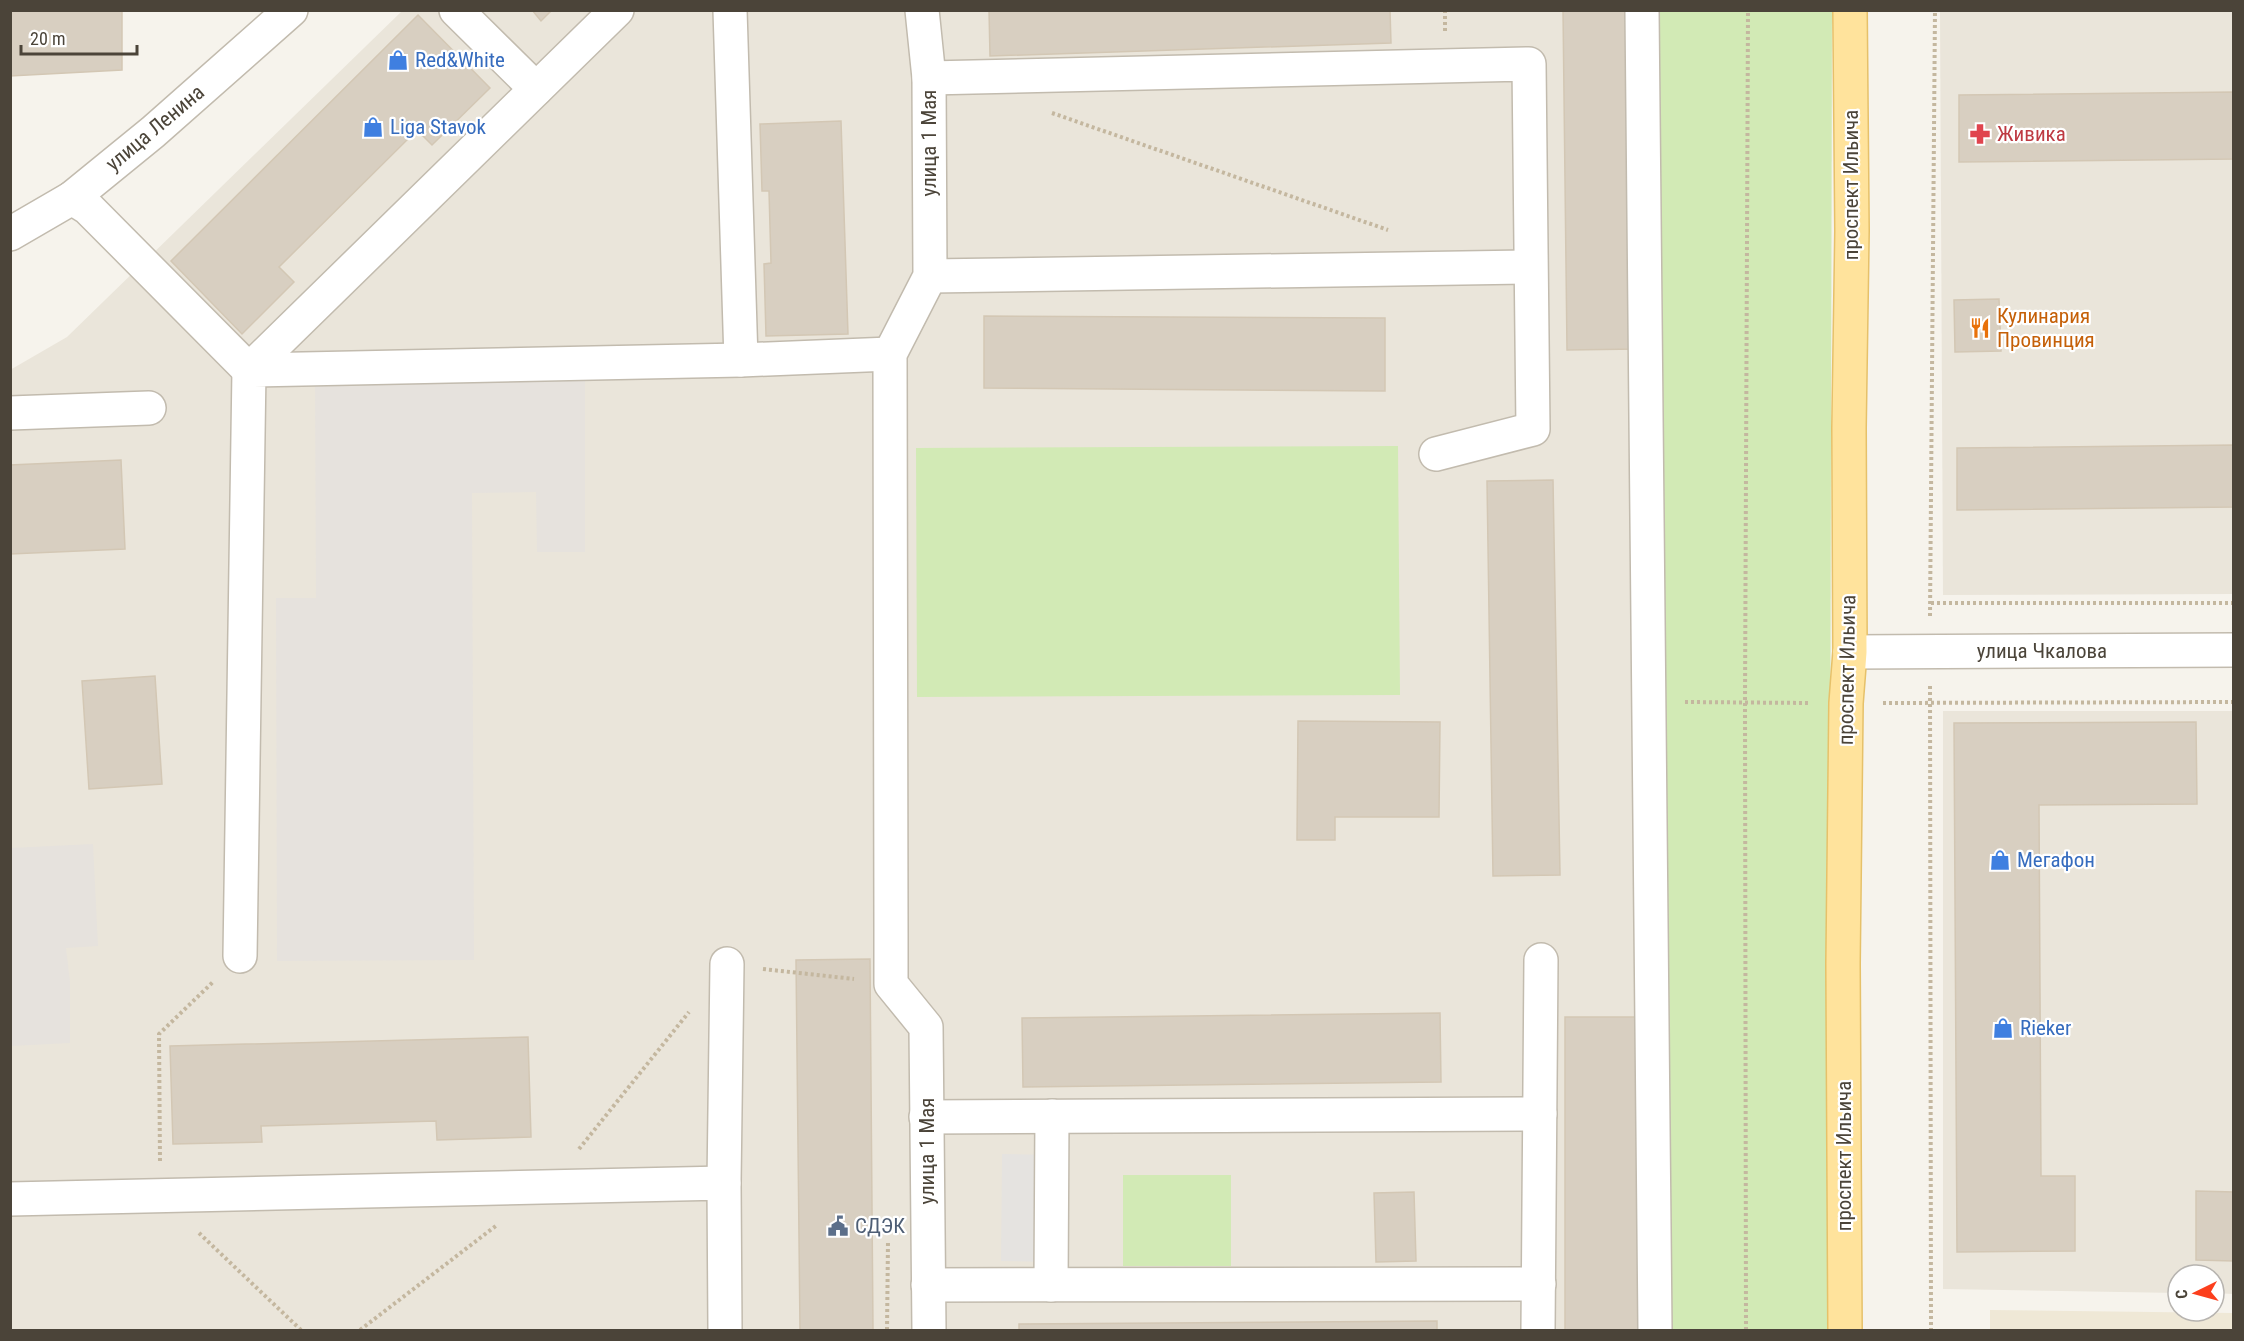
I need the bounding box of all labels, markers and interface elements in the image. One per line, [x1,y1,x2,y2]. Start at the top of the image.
scale bar [21,18,136,56]
text: 20 m [30,28,65,49]
shop icon: Red&White [386,48,410,72]
place label: Red&White [415,48,505,72]
street label: улица Ленина [101,80,209,176]
street label: улица 1 Мая [917,90,941,196]
street label: проспект Ильича [1839,110,1863,260]
shop icon: Liga Stavok [361,115,385,139]
place label: Liga Stavok [390,115,486,139]
pharmacy icon: Живика [1968,122,1992,146]
place label: Живика [1997,122,2066,146]
place label: Кулинария Провинция [1997,304,2095,352]
restaurant icon: Кулинария Провинция [1968,316,1992,340]
street label: проспект Ильича [1834,595,1860,745]
street label: улица Чкалова [1977,639,2107,663]
shop icon: Мегафон [1988,848,2012,872]
place label: Мегафон [2017,848,2095,872]
shop icon: Rieker [1991,1016,2015,1040]
place label: Rieker [2020,1016,2071,1040]
street label: проспект Ильича [1832,1081,1856,1231]
street label: улица 1 Мая [915,1098,939,1204]
public building icon: СДЭК [826,1214,850,1238]
place label: СДЭК [855,1214,905,1238]
north arrow [2166,1263,2226,1323]
text: С [2172,1289,2191,1300]

